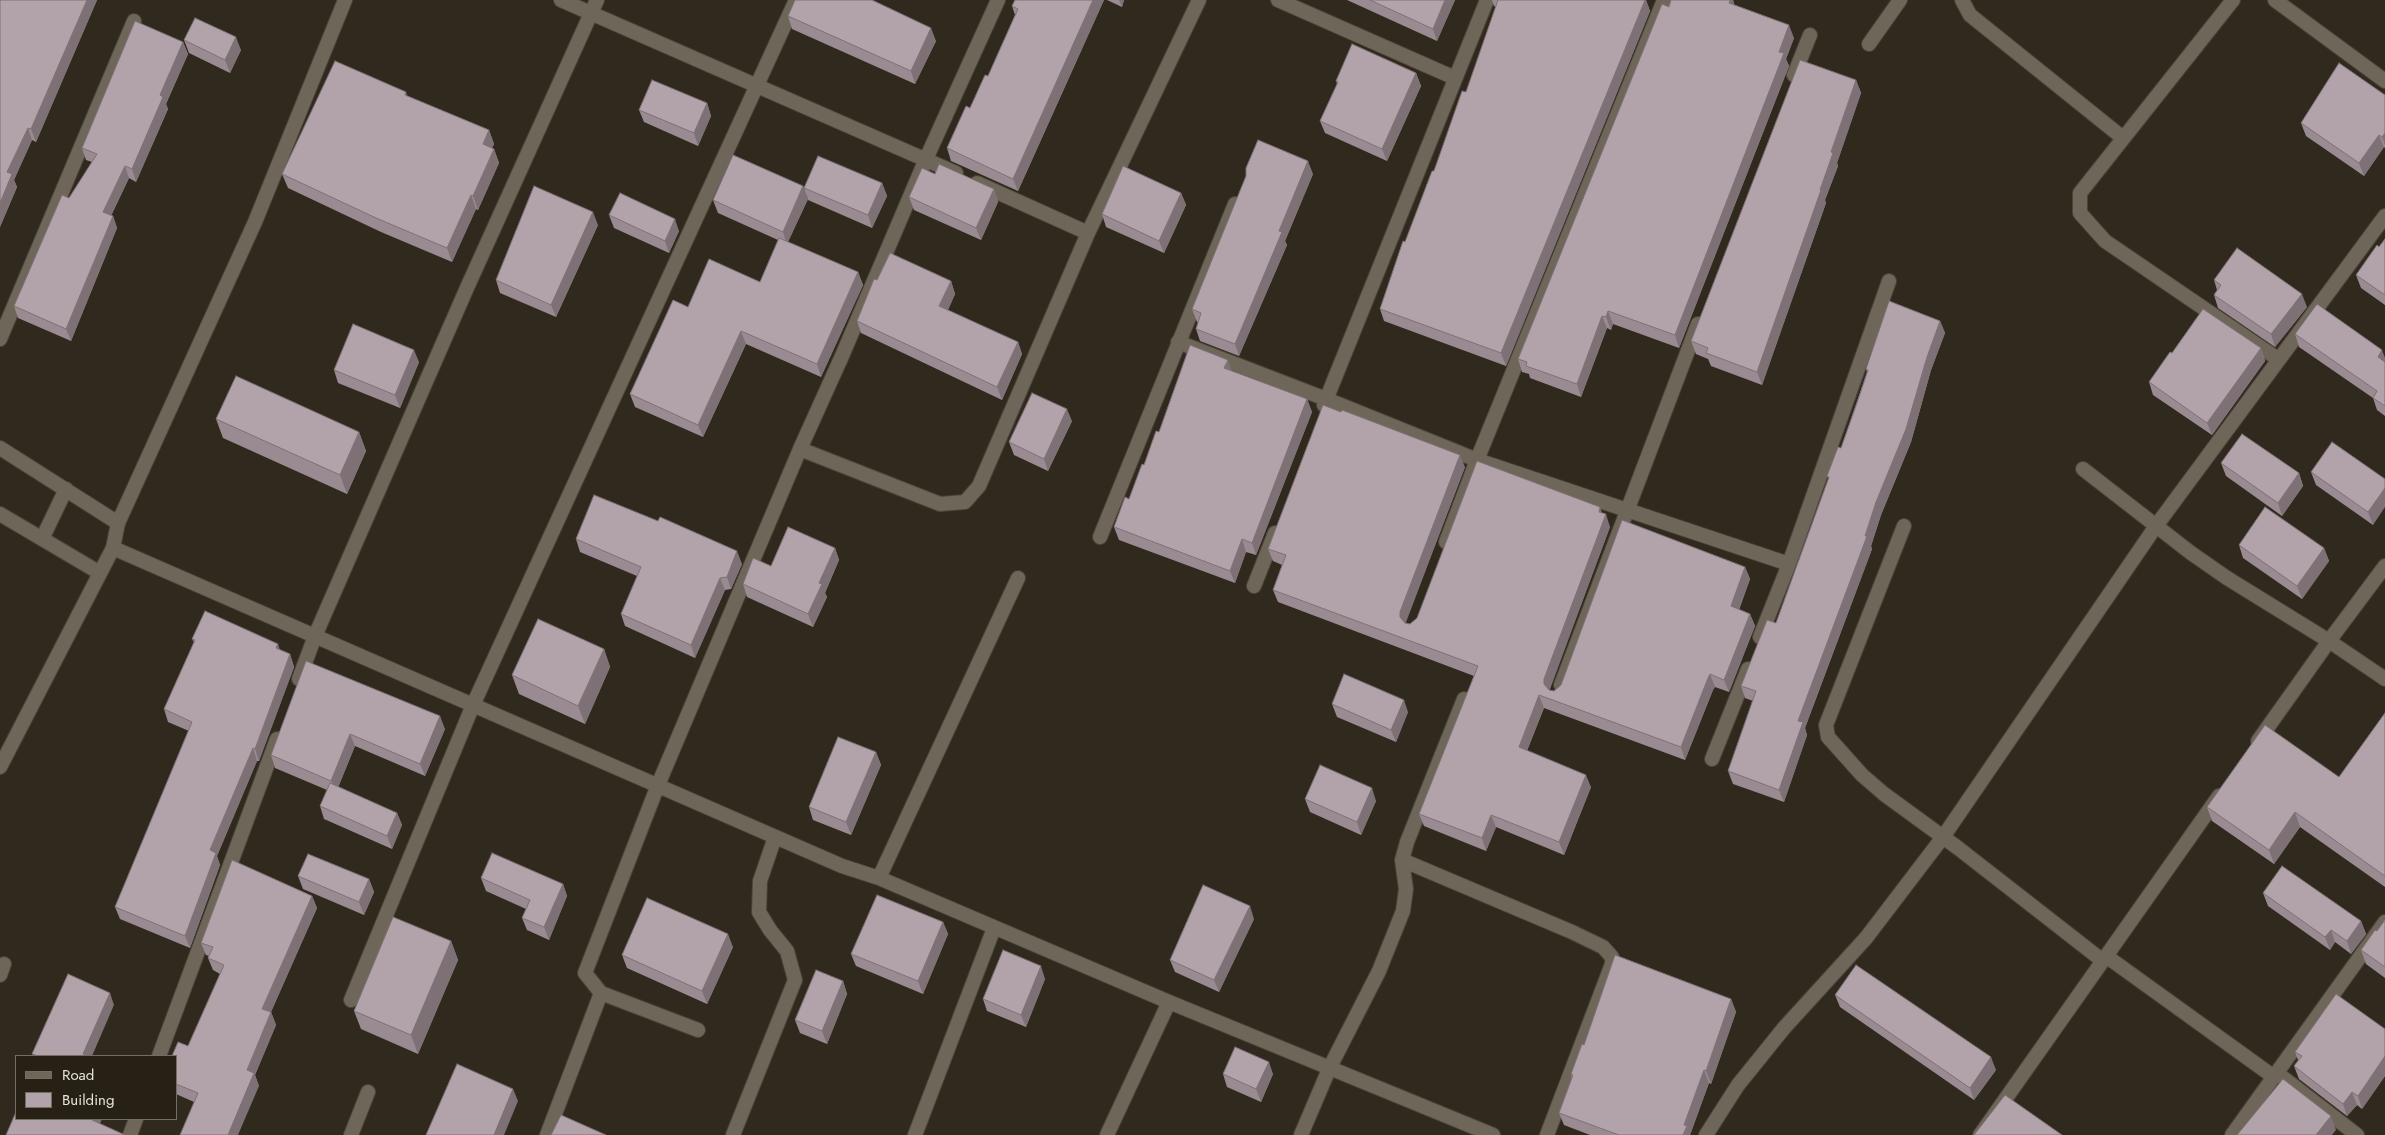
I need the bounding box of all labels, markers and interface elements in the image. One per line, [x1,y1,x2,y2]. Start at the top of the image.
legend [15,1055,178,1120]
text: Road [62,1064,94,1086]
text: Building [62,1089,114,1111]

